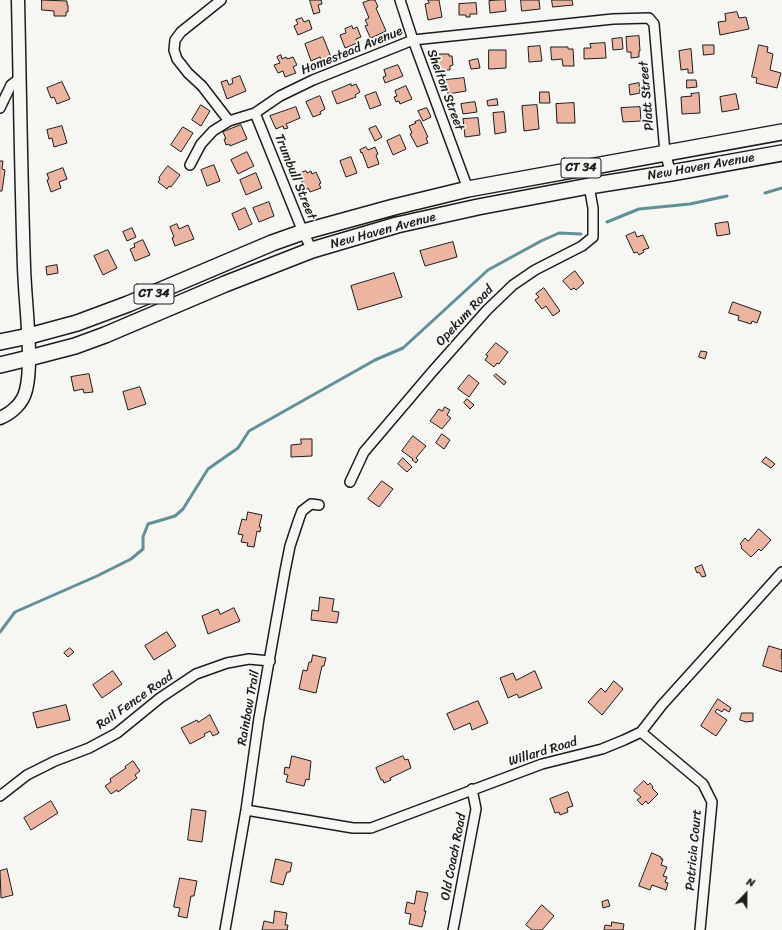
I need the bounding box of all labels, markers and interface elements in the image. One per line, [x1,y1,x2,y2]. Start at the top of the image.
street label: Homestead Avenue [299,23,405,79]
street label: Shelton Street [423,47,467,133]
street label: Platt Street [636,60,658,132]
street label: Trumbull Street [271,132,319,222]
street label: New Haven Avenue [646,150,756,184]
road number: CT 34 [561,158,601,178]
street label: New Haven Avenue [329,209,437,253]
street label: Opekum Road [433,282,497,350]
road number: CT 34 [134,284,174,304]
street label: Rail Fence Road [94,669,176,733]
street label: Rainbow Trail [235,669,263,747]
street label: Willard Road [507,734,579,770]
street label: Patricia Court [683,809,705,891]
street label: Old Coach Road [438,812,470,902]
text: N [744,872,758,893]
north arrow [726,874,766,914]

